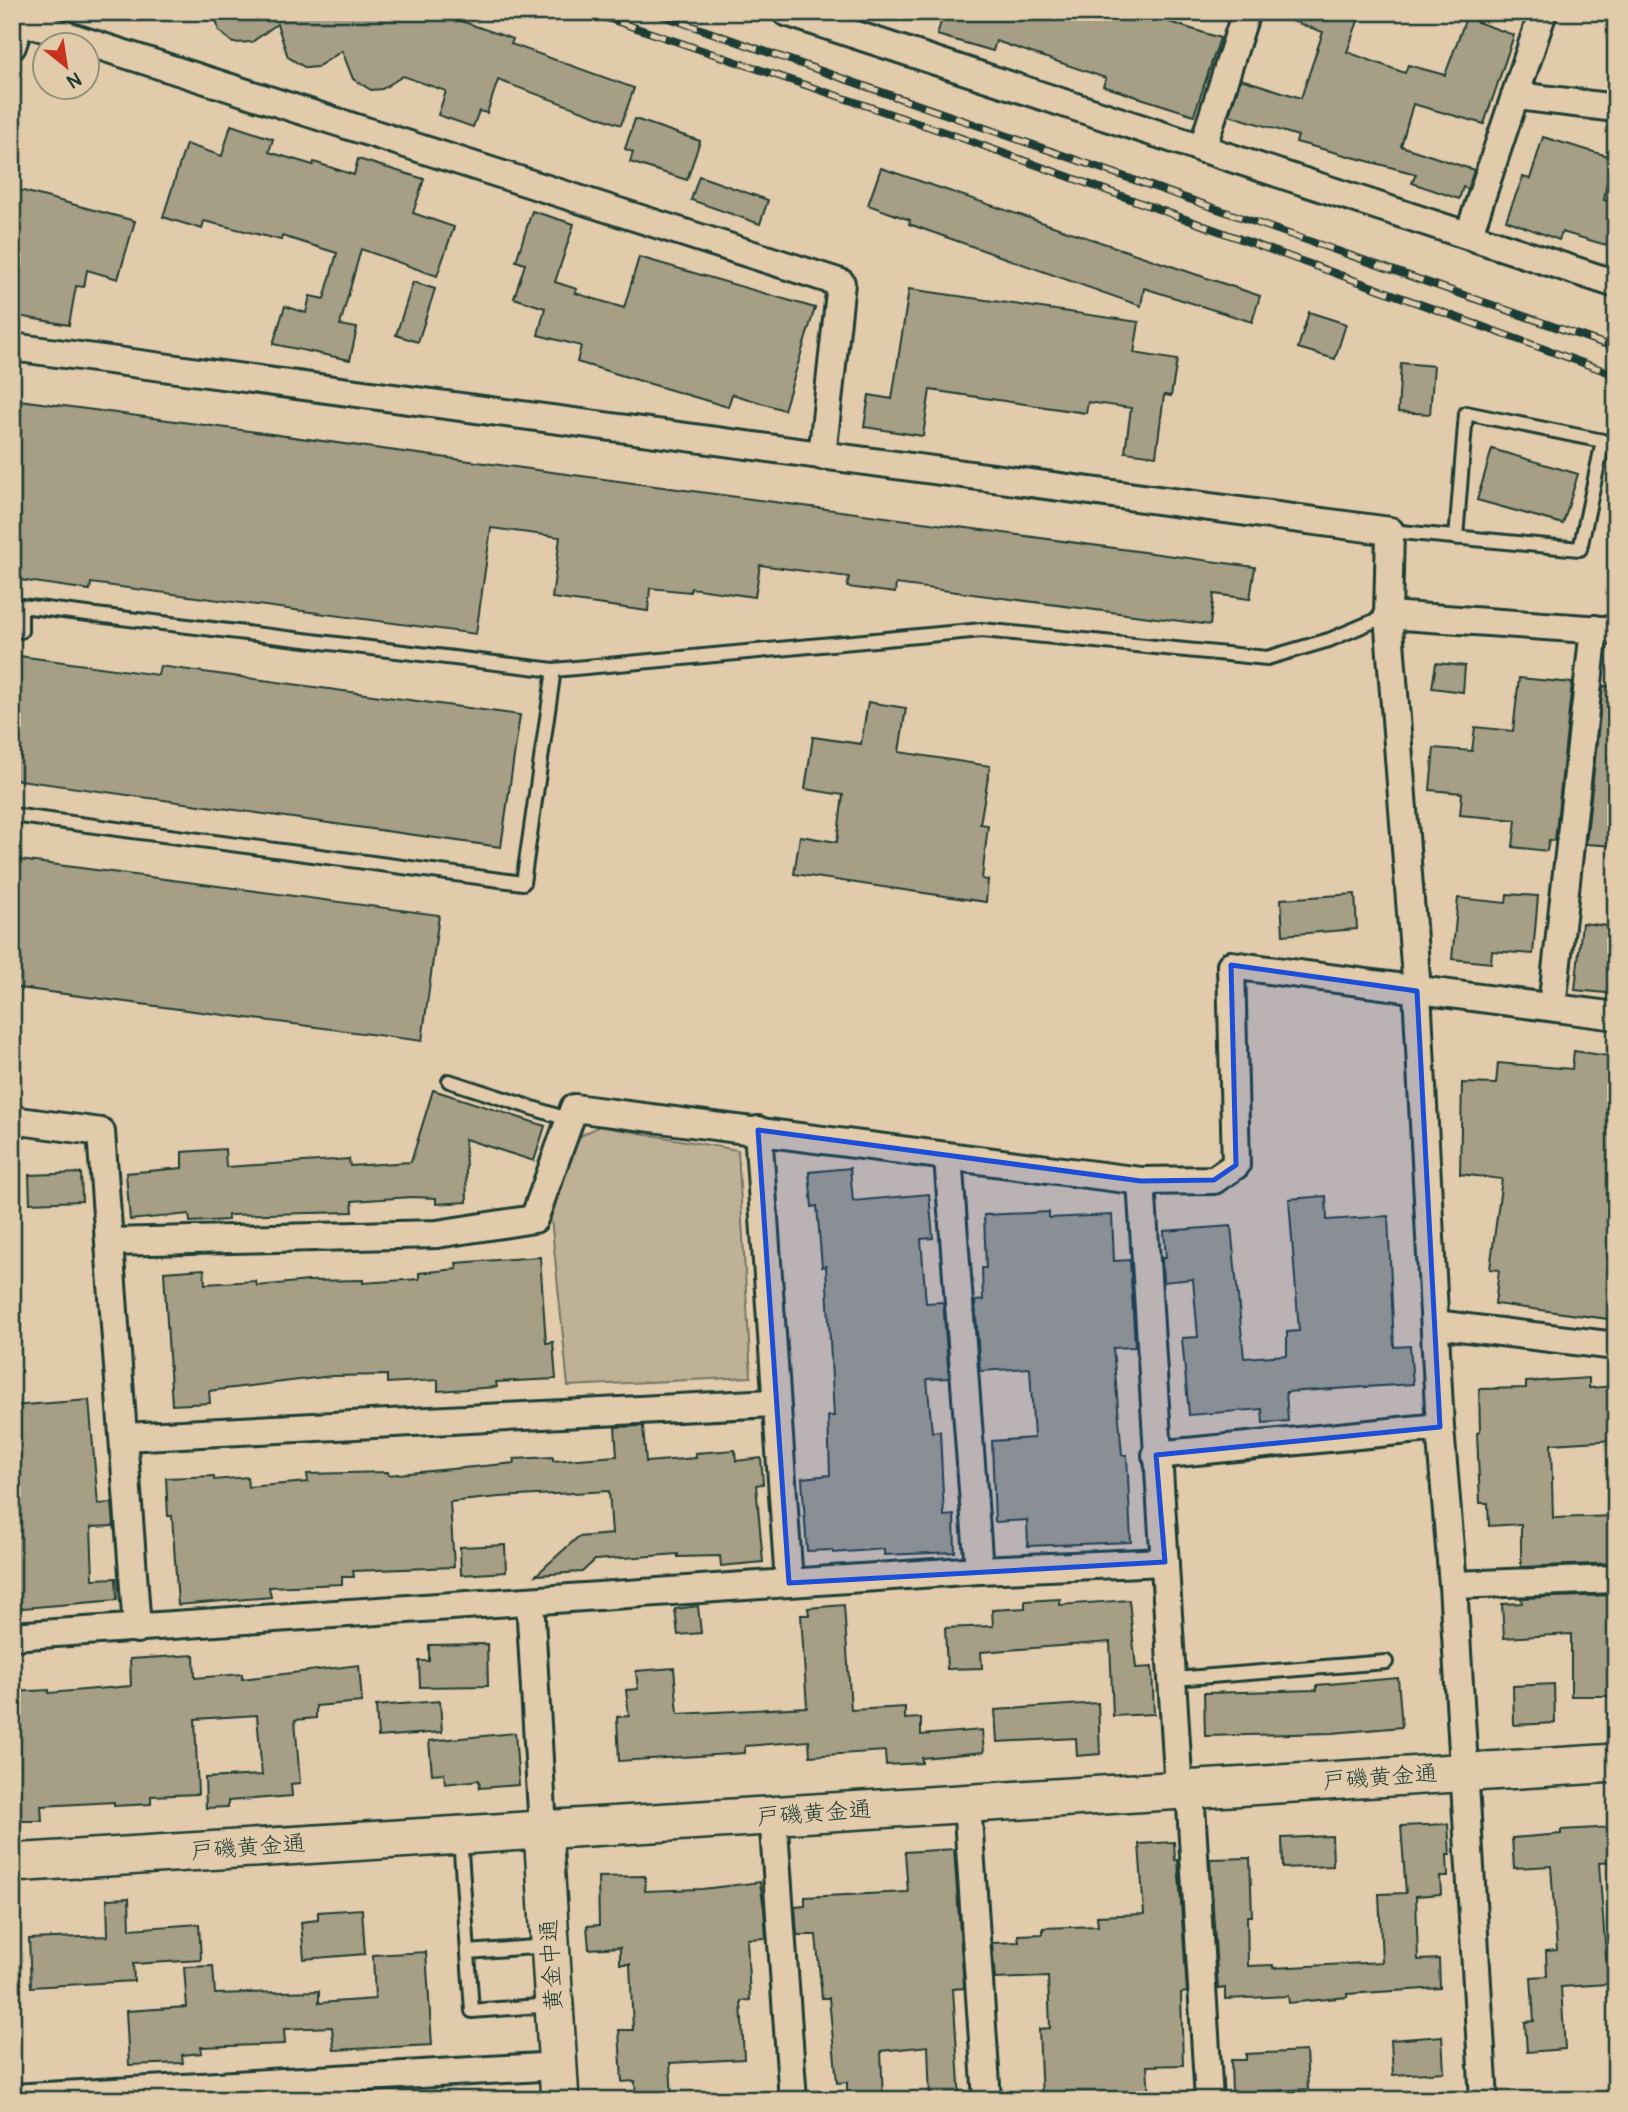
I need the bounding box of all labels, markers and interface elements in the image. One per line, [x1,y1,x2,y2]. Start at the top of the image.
north arrow [32,32,102,102]
text: N [62,66,86,94]
street label: 戸磯黄金通 [1322,1759,1438,1795]
street label: 戸磯黄金通 [756,1795,872,1831]
street label: 戸磯黄金通 [190,1829,306,1865]
street label: 黄金中通 [534,1918,568,2012]

